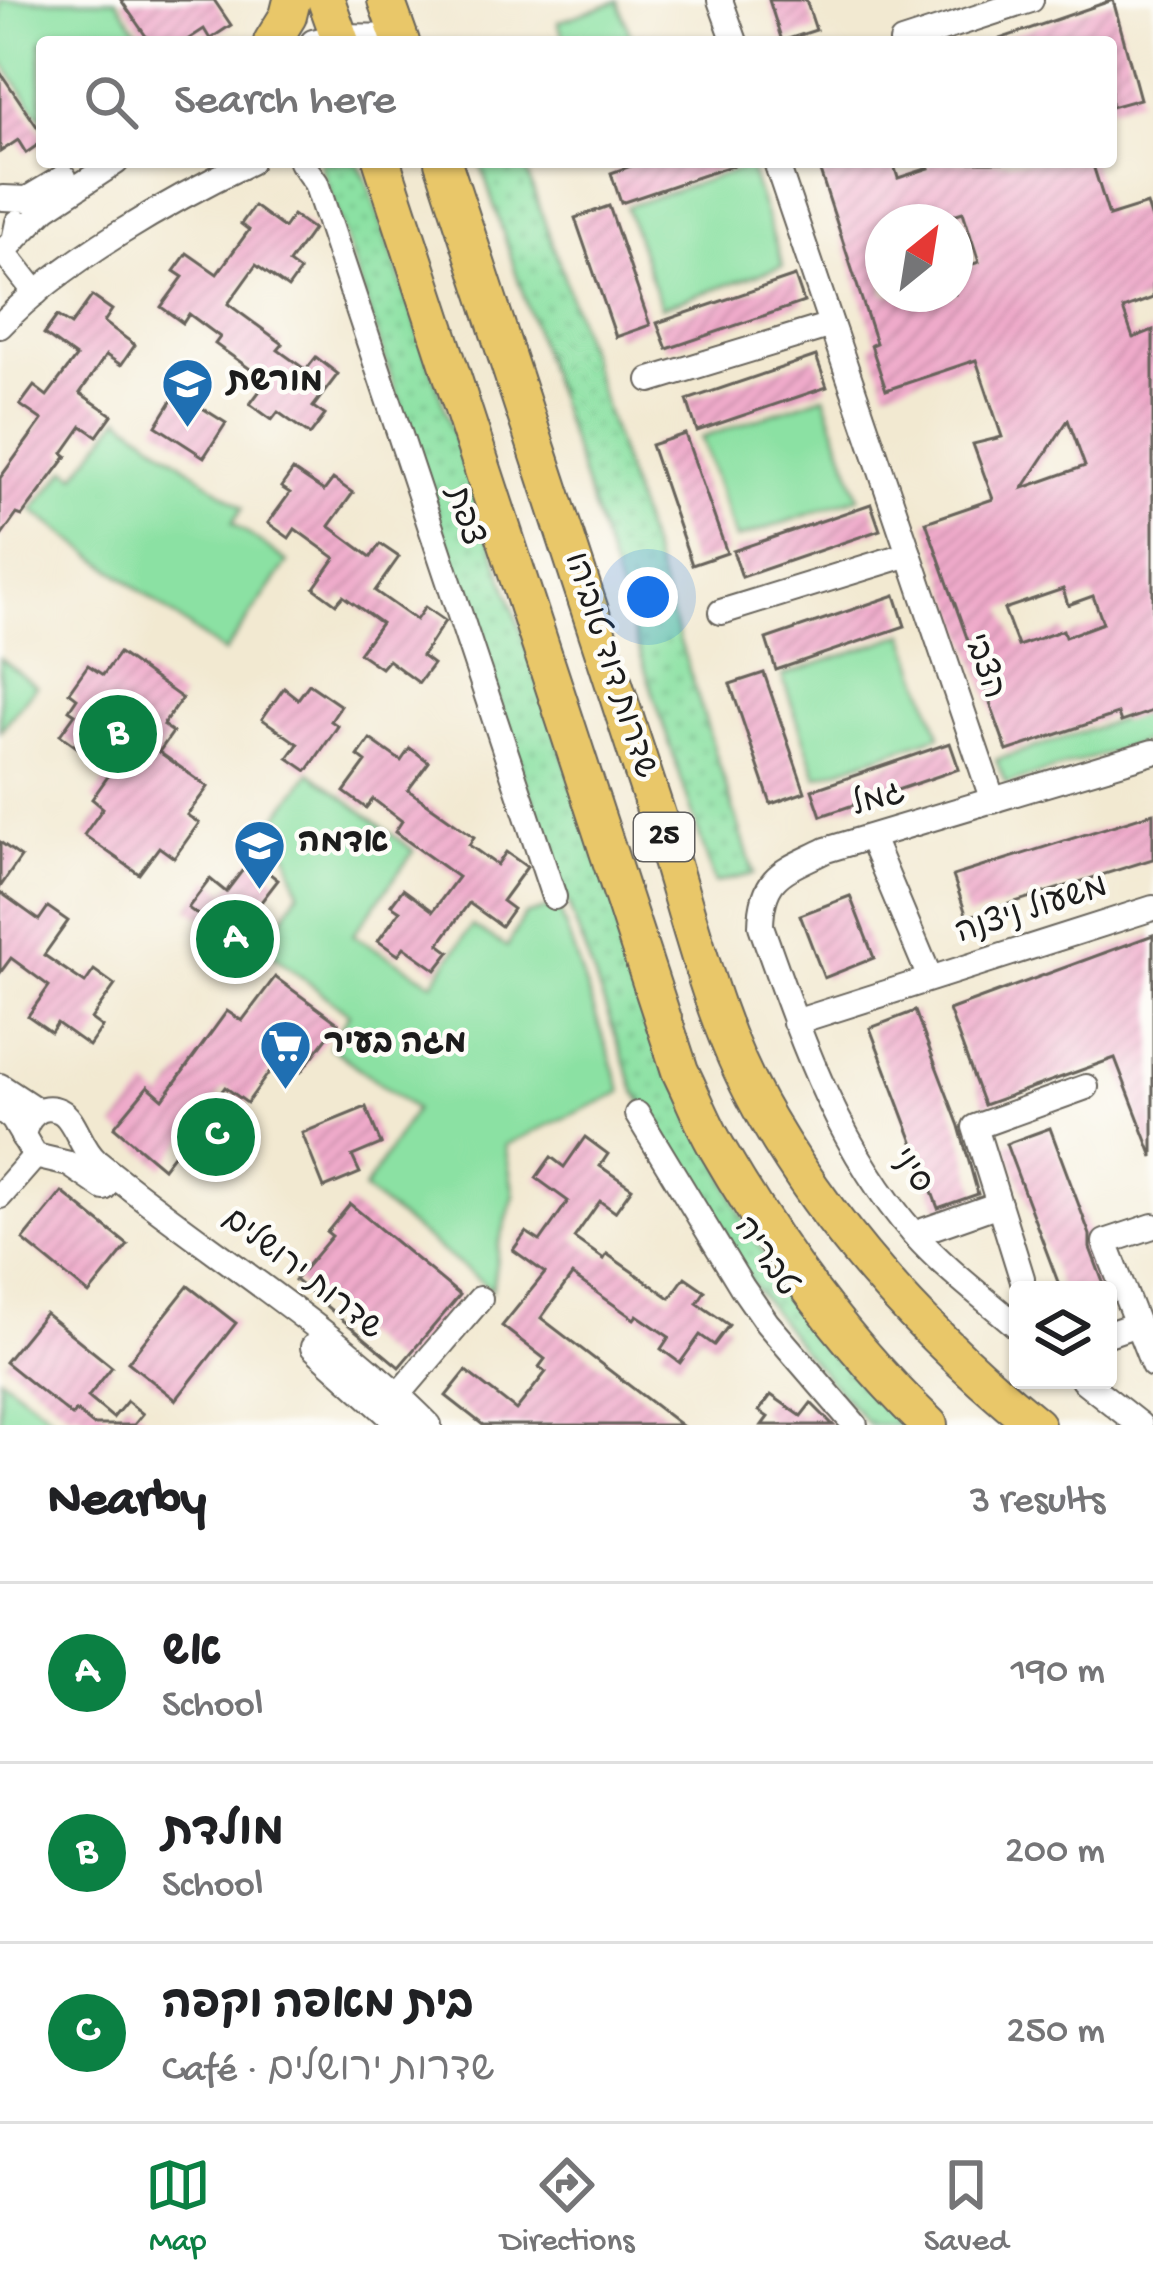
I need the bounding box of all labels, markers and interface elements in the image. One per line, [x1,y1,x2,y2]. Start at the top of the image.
search box [36,36,1117,168]
icon: search [78,69,144,135]
text: Search here [174,76,396,129]
north arrow [865,204,973,312]
school or university icon: מורשת [160,356,216,430]
place label: מורשת [225,365,323,403]
street label: צפת [434,481,489,551]
street label: שדרות דוד טוביהו [554,548,662,784]
your location [618,567,678,627]
street label: הצבי [953,630,1011,704]
pin: B [79,689,157,779]
street label: גמל [847,772,910,827]
road number: 25 [634,813,694,861]
school or university icon: אדמה [231,817,287,891]
place label: אדמה [298,826,389,864]
street label: משעול ניצנה [950,867,1113,954]
pin: A [196,894,274,984]
supermarket icon: מגה בעיר [257,1018,313,1092]
place label: מגה בעיר [324,1027,467,1065]
pin: C [177,1092,255,1182]
street label: סיני [881,1142,939,1202]
street label: שדרות ירושלים [214,1200,390,1350]
street label: טבריה [724,1211,804,1305]
map controls [1009,1281,1117,1389]
button: layers [1009,1281,1117,1389]
text: Nearby [48,1473,206,1533]
text: 3 results [970,1480,1105,1526]
text: אש [162,1628,221,1681]
text: A [75,1650,99,1696]
text: 190 m [1011,1650,1105,1696]
text: School [162,1684,263,1730]
text: מולדת [162,1808,284,1861]
text: B [77,1830,97,1876]
text: 200 m [1005,1830,1105,1876]
text: School [162,1864,263,1910]
text: בית מאפה וקפה [162,1981,474,2034]
text: C [76,2010,98,2056]
text: 250 m [1006,2010,1105,2056]
text: Café · שדרות ירושלים [162,2049,495,2095]
tab: Map [145,2152,211,2262]
tab: Directions [500,2152,634,2262]
tab: Saved [924,2152,1008,2262]

